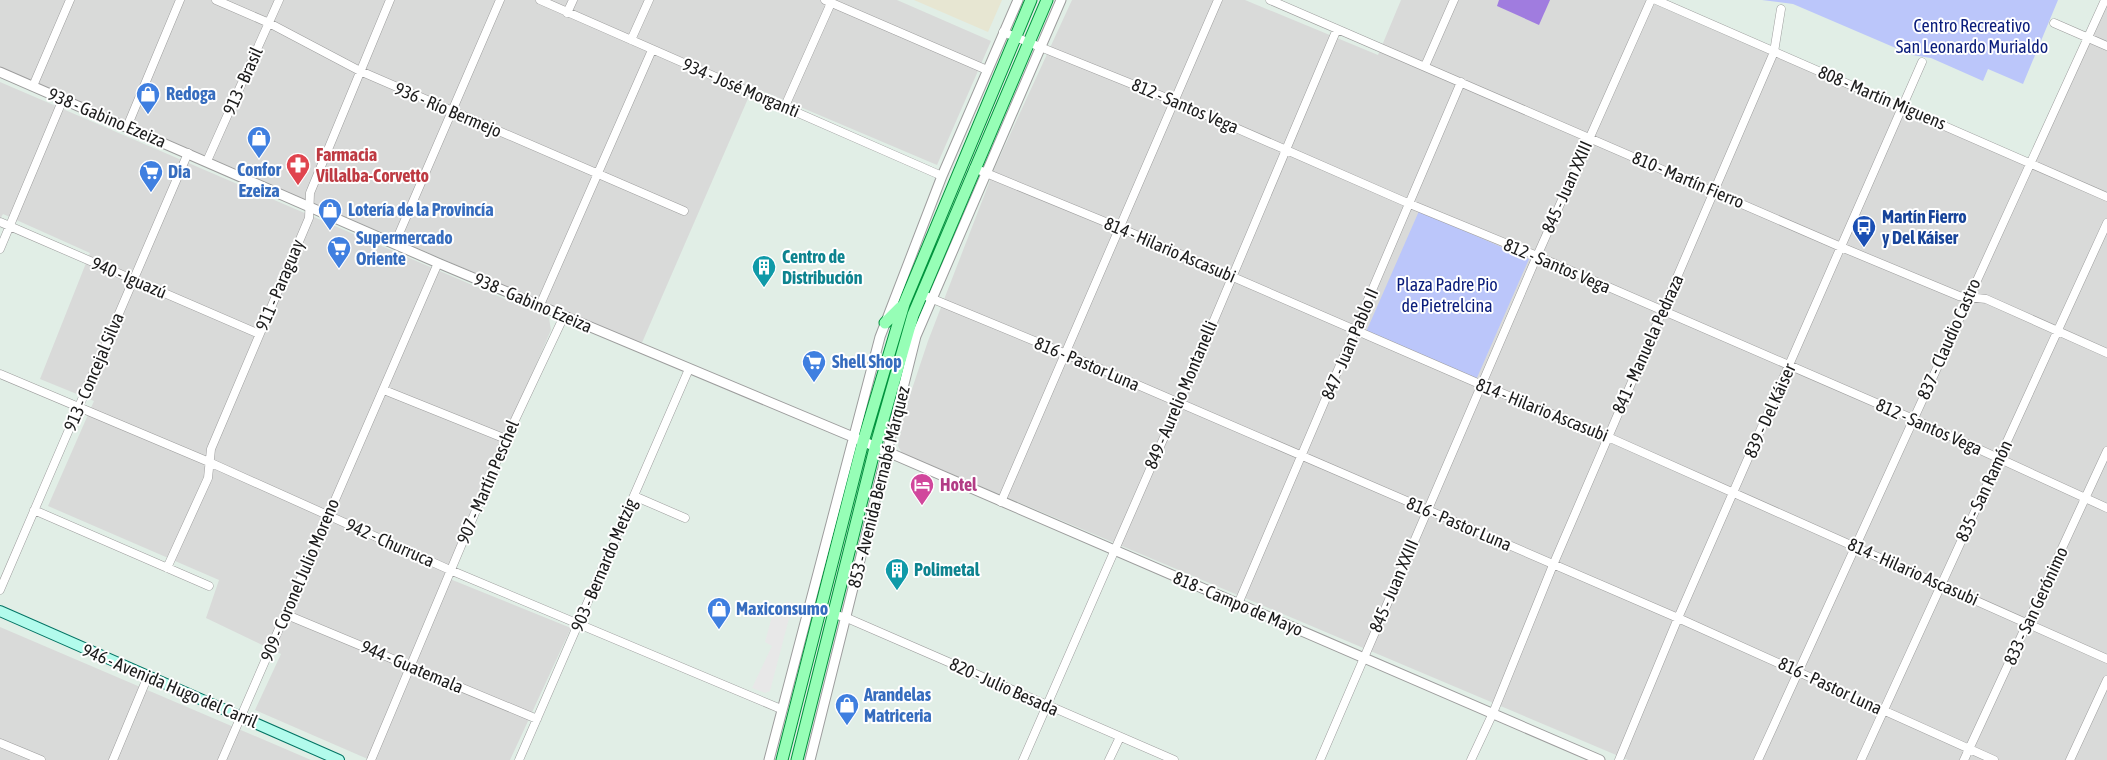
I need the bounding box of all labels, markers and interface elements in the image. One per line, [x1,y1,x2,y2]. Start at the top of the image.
park label: Centro Recreativo San Leonardo Murialdo [1896,15,2048,57]
street label: 913 - Brasil [218,43,267,118]
street label: 934 - José Morganti [680,53,803,122]
street label: 808 - Martín Miguens [1815,61,1949,134]
street label: 812 - Santos Vega [1129,74,1242,137]
street label: 936 - Río Bermejo [391,77,505,142]
shop icon: Redoga [135,81,161,115]
street label: 938 - Gabino Ezeiza [45,83,169,152]
place label: Redoga [166,83,216,104]
shop icon: Confor Ezeiza [246,125,272,159]
street label: 845 - Juan XXIII [1537,137,1596,236]
place label: Farmacia Villalba-Corvetto [315,144,429,186]
street label: 810 - Martín Fierro [1629,147,1747,213]
pharmacy icon: Farmacia Villalba-Corvetto [285,152,311,186]
supermarket icon: Dia [138,159,164,193]
place label: Confor Ezeiza [237,159,282,201]
place label: Dia [168,161,191,182]
shop icon: Lotería de la Provincía [317,197,343,231]
place label: Lotería de la Provincía [348,199,494,220]
place label: Martín Fierro y Del Káiser [1882,206,1967,248]
street label: 814 - Hilario Ascasubi [1101,212,1239,287]
bus stop icon: Martín Fierro y Del Káiser [1851,214,1877,248]
place label: Supermercado Oriente [356,227,453,269]
street label: 812 - Santos Vega [1501,234,1614,297]
supermarket icon: Supermercado Oriente [326,235,352,269]
street label: 911 - Paraguay [251,236,308,334]
place label: Centro de Distribución [782,246,863,288]
street label: 940 - Iguazú [89,252,170,303]
building icon: Centro de Distribución [751,254,777,288]
street label: 938 - Gabino Ezeiza [471,268,595,337]
street label: 841 - Manuela Pedraza [1607,271,1688,417]
park label: Plaza Padre Pio de Pietrelcina [1396,274,1498,316]
street label: 837 - Claudio Castro [1912,275,1985,403]
street label: 847 - Juan Pablo II [1317,285,1382,403]
street label: 913 - Concejal Silva [59,309,128,434]
street label: 849 - Aurelio Montanelli [1140,318,1221,472]
street label: 816 - Pastor Luna [1032,332,1143,395]
supermarket icon: Shell Shop [801,349,827,383]
place label: Shell Shop [832,351,902,372]
street label: 839 - Del Káiser [1739,360,1800,461]
street label: 814 - Hilario Ascasubi [1473,373,1611,446]
street label: 853 - Avenida Bernabé Márquez [843,383,914,590]
street label: 812 - Santos Vega [1873,394,1986,459]
street label: 907 - Martín Peschel [452,417,523,547]
street label: 835 - San Ramón [1951,437,2016,545]
hotel icon: Hotel [909,472,935,506]
place label: Hotel [940,474,977,495]
street label: 816 - Pastor Luna [1404,492,1515,555]
street label: 909 - Coronel Julio Moreno [256,495,343,664]
street label: 903 - Bernardo Metzig [566,495,641,634]
street label: 942 - Churruca [343,514,438,571]
street label: 814 - Hilario Ascasubi [1845,533,1982,610]
street label: 845 - Juan XXIII [1365,536,1423,635]
street label: 833 - San Gerónimo [1999,543,2072,668]
building icon: Polimetal [884,557,910,591]
place label: Polimetal [914,559,980,580]
street label: 818 - Campo de Mayo [1170,567,1306,640]
shop icon: Maxiconsumo [706,596,732,630]
place label: Maxiconsumo [736,598,828,619]
street label: 944 - Guatemala [358,636,466,698]
street label: 946 - Avenida Hugo del Carril [79,639,261,732]
street label: 816 - Pastor Luna [1775,652,1885,719]
street label: 820 - Julio Besada [946,653,1062,720]
place label: Arandelas Matriceria [863,684,932,726]
shop icon: Arandelas Matriceria [834,692,860,726]

